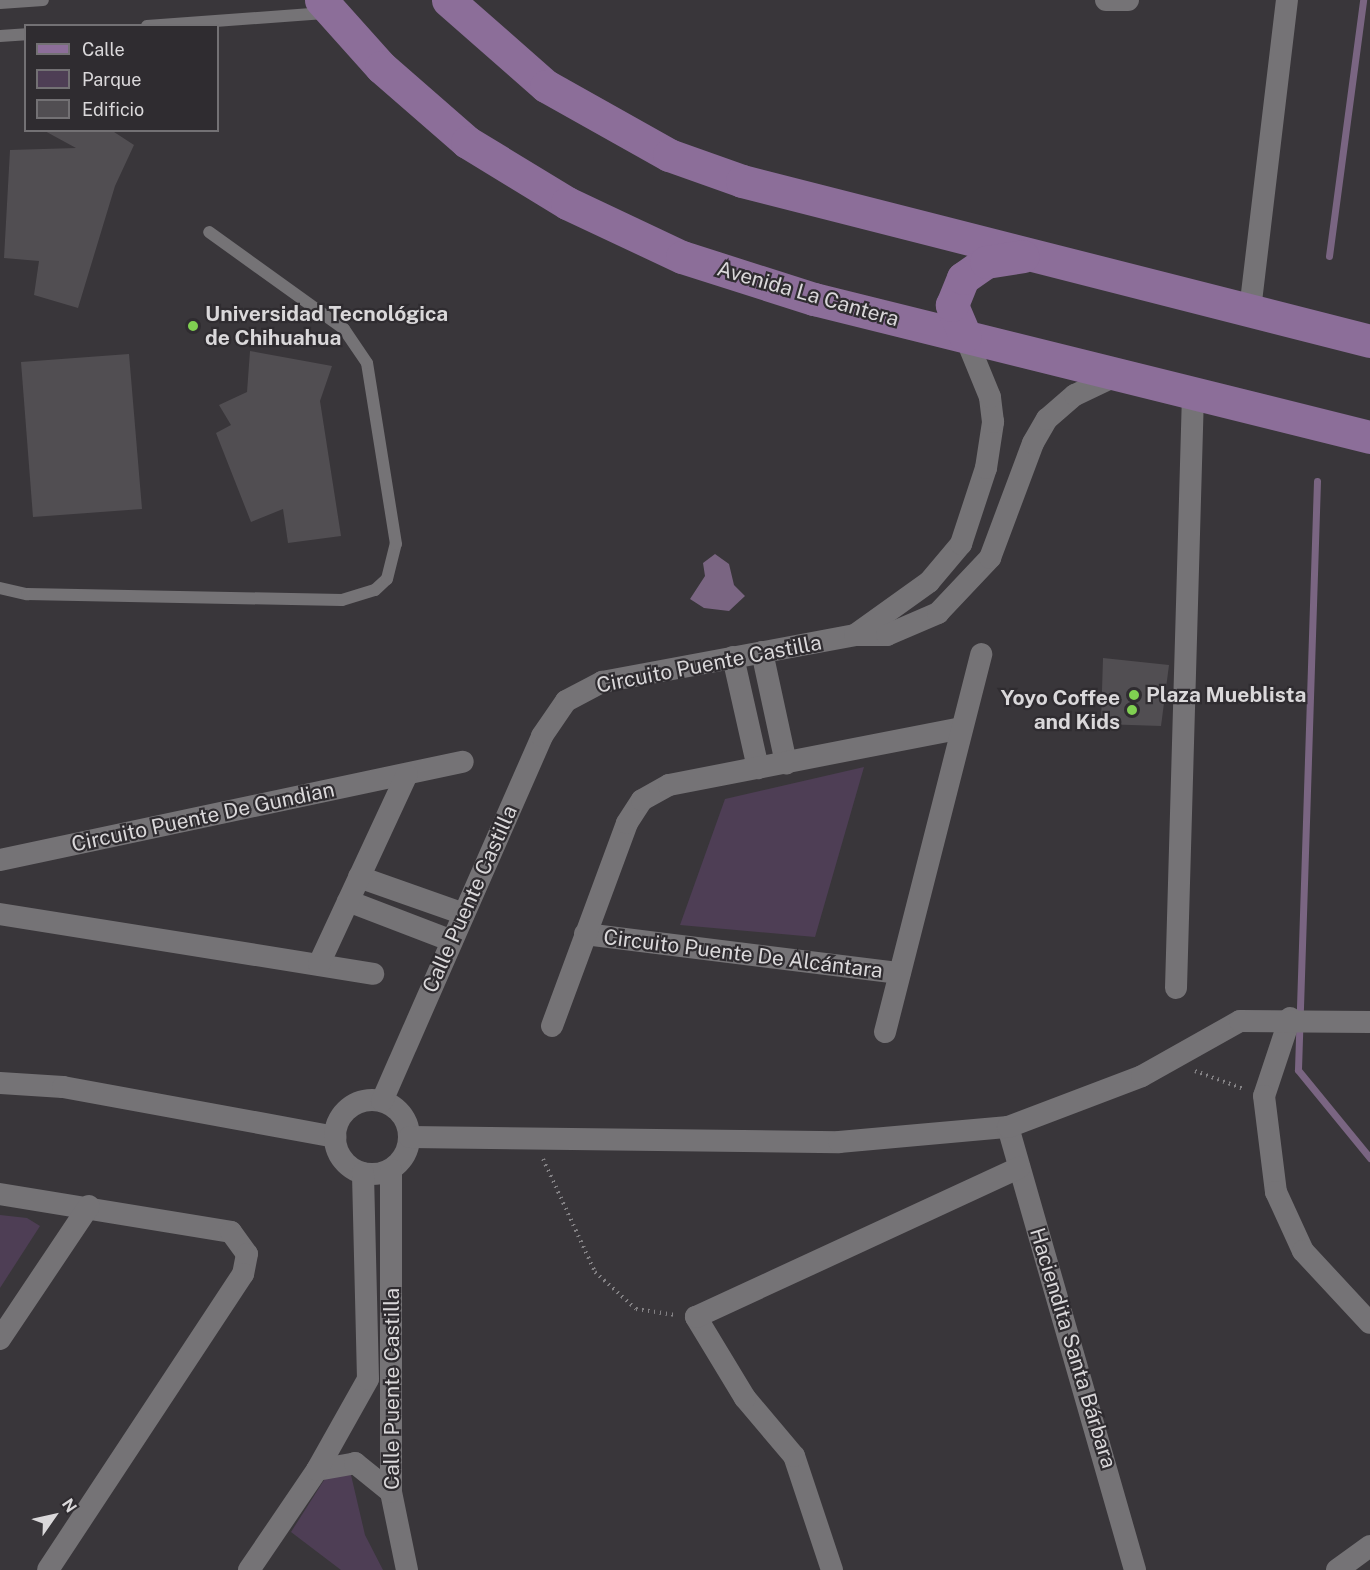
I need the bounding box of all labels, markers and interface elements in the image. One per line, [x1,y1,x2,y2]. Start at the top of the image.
legend [24,24,219,132]
text: Calle [82,39,125,60]
text: Parque [82,69,142,90]
text: Edificio [82,99,144,120]
street label: Avenida La Cantera [714,256,902,332]
place label: Universidad Tecnológica de Chihuahua [205,301,448,351]
marker: Universidad Tecnológica de Chihuahua [186,319,200,333]
street label: Circuito Puente Castilla [594,630,824,698]
place label: Plaza Mueblista [1146,682,1306,708]
place label: Yoyo Coffee and Kids [1000,685,1120,735]
marker: Plaza Mueblista [1127,688,1141,702]
marker: Yoyo Coffee and Kids [1125,703,1139,717]
street label: Circuito Puente De Gundian [69,777,337,857]
street label: Calle Puente Castilla [417,801,523,997]
street label: Circuito Puente De Alcántara [602,924,884,984]
street label: Haciendita Santa Bárbara [1024,1225,1122,1471]
street label: Calle Puente Castilla [379,1288,405,1490]
north arrow [24,1486,84,1546]
text: N [58,1495,81,1516]

